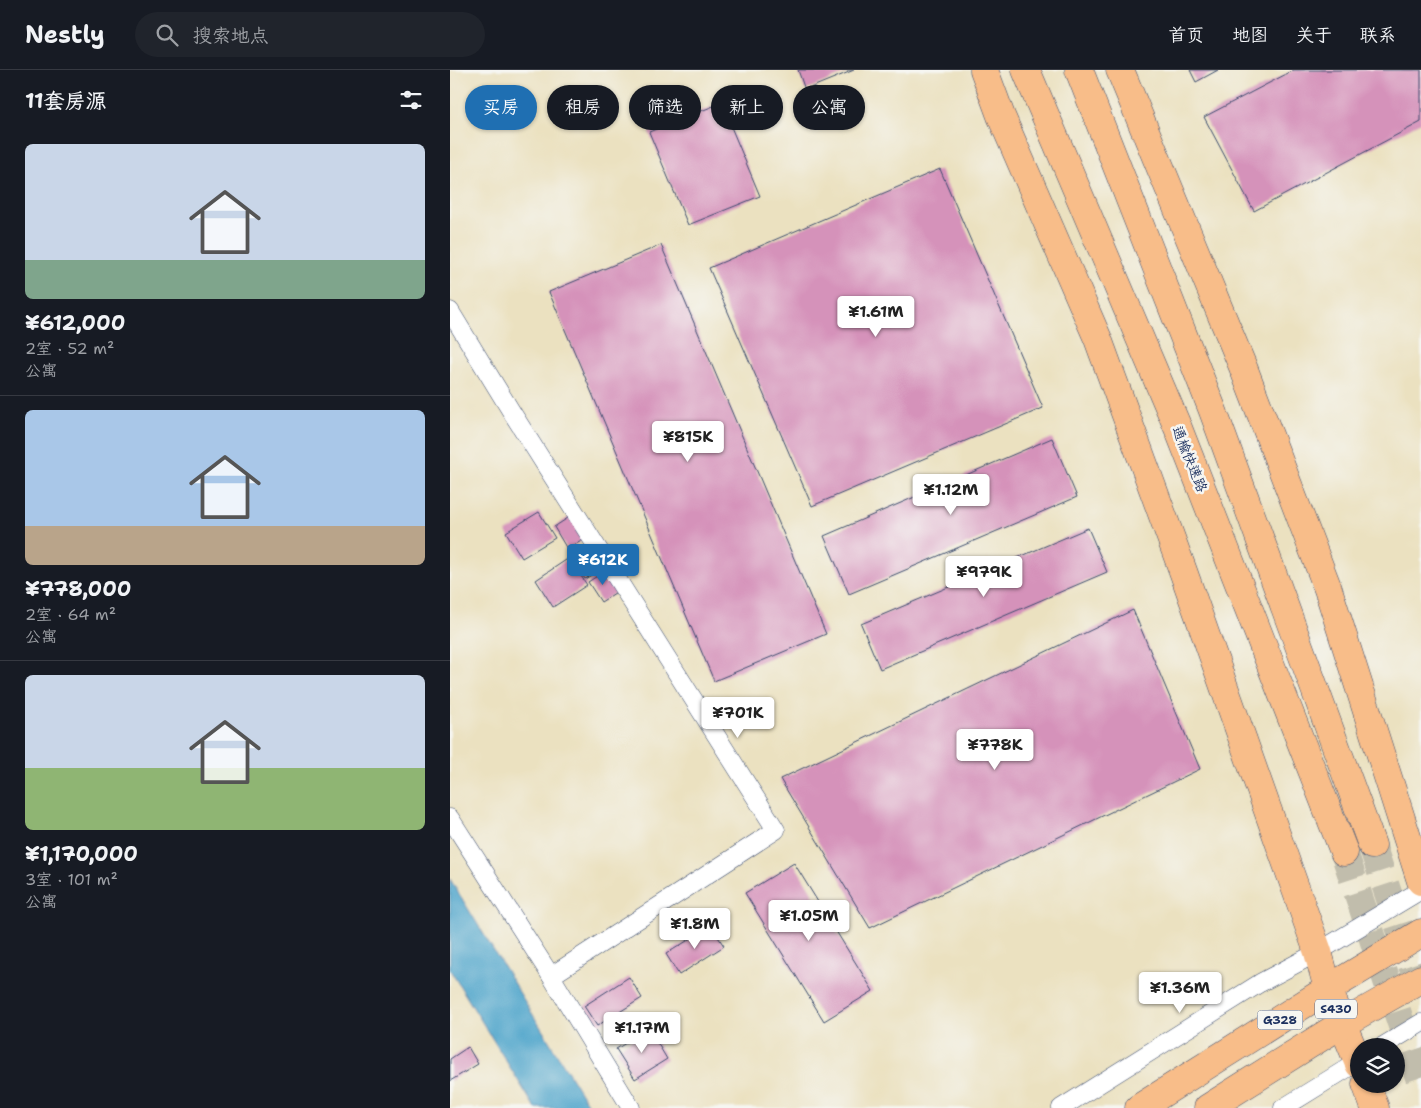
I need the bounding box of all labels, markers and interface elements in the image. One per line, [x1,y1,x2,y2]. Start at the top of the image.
search box [135,12,485,57]
text: Nestly [25,19,105,51]
icon: search [153,21,181,49]
text: 搜索地点 [193,23,269,48]
text: 首页 [1168,23,1204,47]
text: 地图 [1232,23,1268,47]
text: 关于 [1296,23,1332,47]
text: 联系 [1360,23,1396,47]
chip: 买房 [465,85,537,130]
chip: 租房 [547,85,619,130]
chip: 筛选 [629,85,701,130]
chip: 新上 [711,85,783,130]
chip: 公寓 [793,85,865,130]
icon: filters [397,86,425,114]
text: 11套房源 [25,87,107,115]
icon: home [180,177,270,267]
pin: ¥1.61M [835,296,917,338]
text: ¥1.61M [848,301,904,322]
text: ¥612,000 [25,309,125,337]
text: 2室 · 52 m² [25,338,114,359]
text: 公寓 [25,360,57,381]
pin: ¥815K [653,420,723,463]
street label: 通榆快速路 [1169,423,1211,495]
text: ¥815K [663,426,713,447]
icon: home [180,442,270,532]
pin: ¥1.12M [910,474,992,516]
text: ¥1.12M [924,479,978,500]
pin: ¥612K [568,544,638,586]
text: ¥612K [578,549,628,570]
pin: ¥979K [949,556,1019,598]
text: ¥979K [956,561,1012,582]
text: ¥778,000 [25,575,132,603]
text: 2室 · 64 m² [25,604,116,625]
text: 公寓 [25,626,57,647]
pin: ¥701K [703,696,773,739]
text: ¥701K [712,702,764,723]
icon: home [180,707,270,797]
pin: ¥778K [960,728,1030,771]
text: ¥778K [967,734,1023,755]
text: ¥1,170,000 [25,840,138,868]
text: 3室 · 101 m² [25,869,118,890]
text: 公寓 [25,891,57,912]
pin: ¥1.05M [768,900,850,942]
text: ¥1.05M [779,905,839,926]
pin: ¥1.8M [660,908,730,950]
text: ¥1.8M [670,913,720,934]
pin: ¥1.36M [1139,972,1221,1014]
text: ¥1.36M [1150,977,1210,998]
road number: S430 [1315,1000,1357,1019]
road number: G328 [1258,1010,1302,1030]
pin: ¥1.17M [601,1012,683,1054]
text: ¥1.17M [614,1017,670,1038]
map controls [1350,1038,1405,1093]
button: layers [1350,1038,1405,1093]

